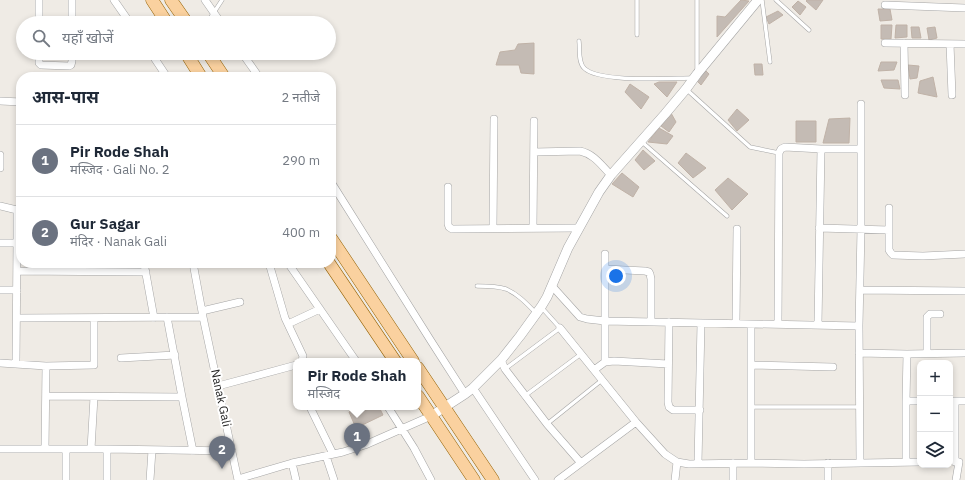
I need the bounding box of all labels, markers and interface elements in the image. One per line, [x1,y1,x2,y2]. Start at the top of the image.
search box [16,16,336,60]
icon: search [30,27,52,49]
text: यहाँ खोजें [62,28,113,47]
text: आस-पास [32,86,99,108]
text: 2 नतीजे [281,89,320,106]
text: Pir Rode Shah [70,142,169,161]
text: 1 [41,152,49,169]
text: 290 m [282,152,320,169]
text: मस्जिद · Gali No. 2 [70,161,170,178]
text: Gur Sagar [70,214,140,233]
text: 2 [41,224,49,241]
text: 400 m [282,224,320,241]
text: मंदिर · Nanak Gali [70,233,167,250]
your location [606,266,626,286]
popup [293,358,421,410]
map controls [917,360,953,468]
button: + [917,360,953,396]
text: Pir Rode Shah [308,366,406,385]
street label: Nanak Gali [208,368,235,428]
text: मस्जिद [308,385,340,402]
button: − [917,396,953,432]
pin: 1 [344,423,370,456]
button: layers [917,432,953,468]
pin: 2 [209,436,235,469]

